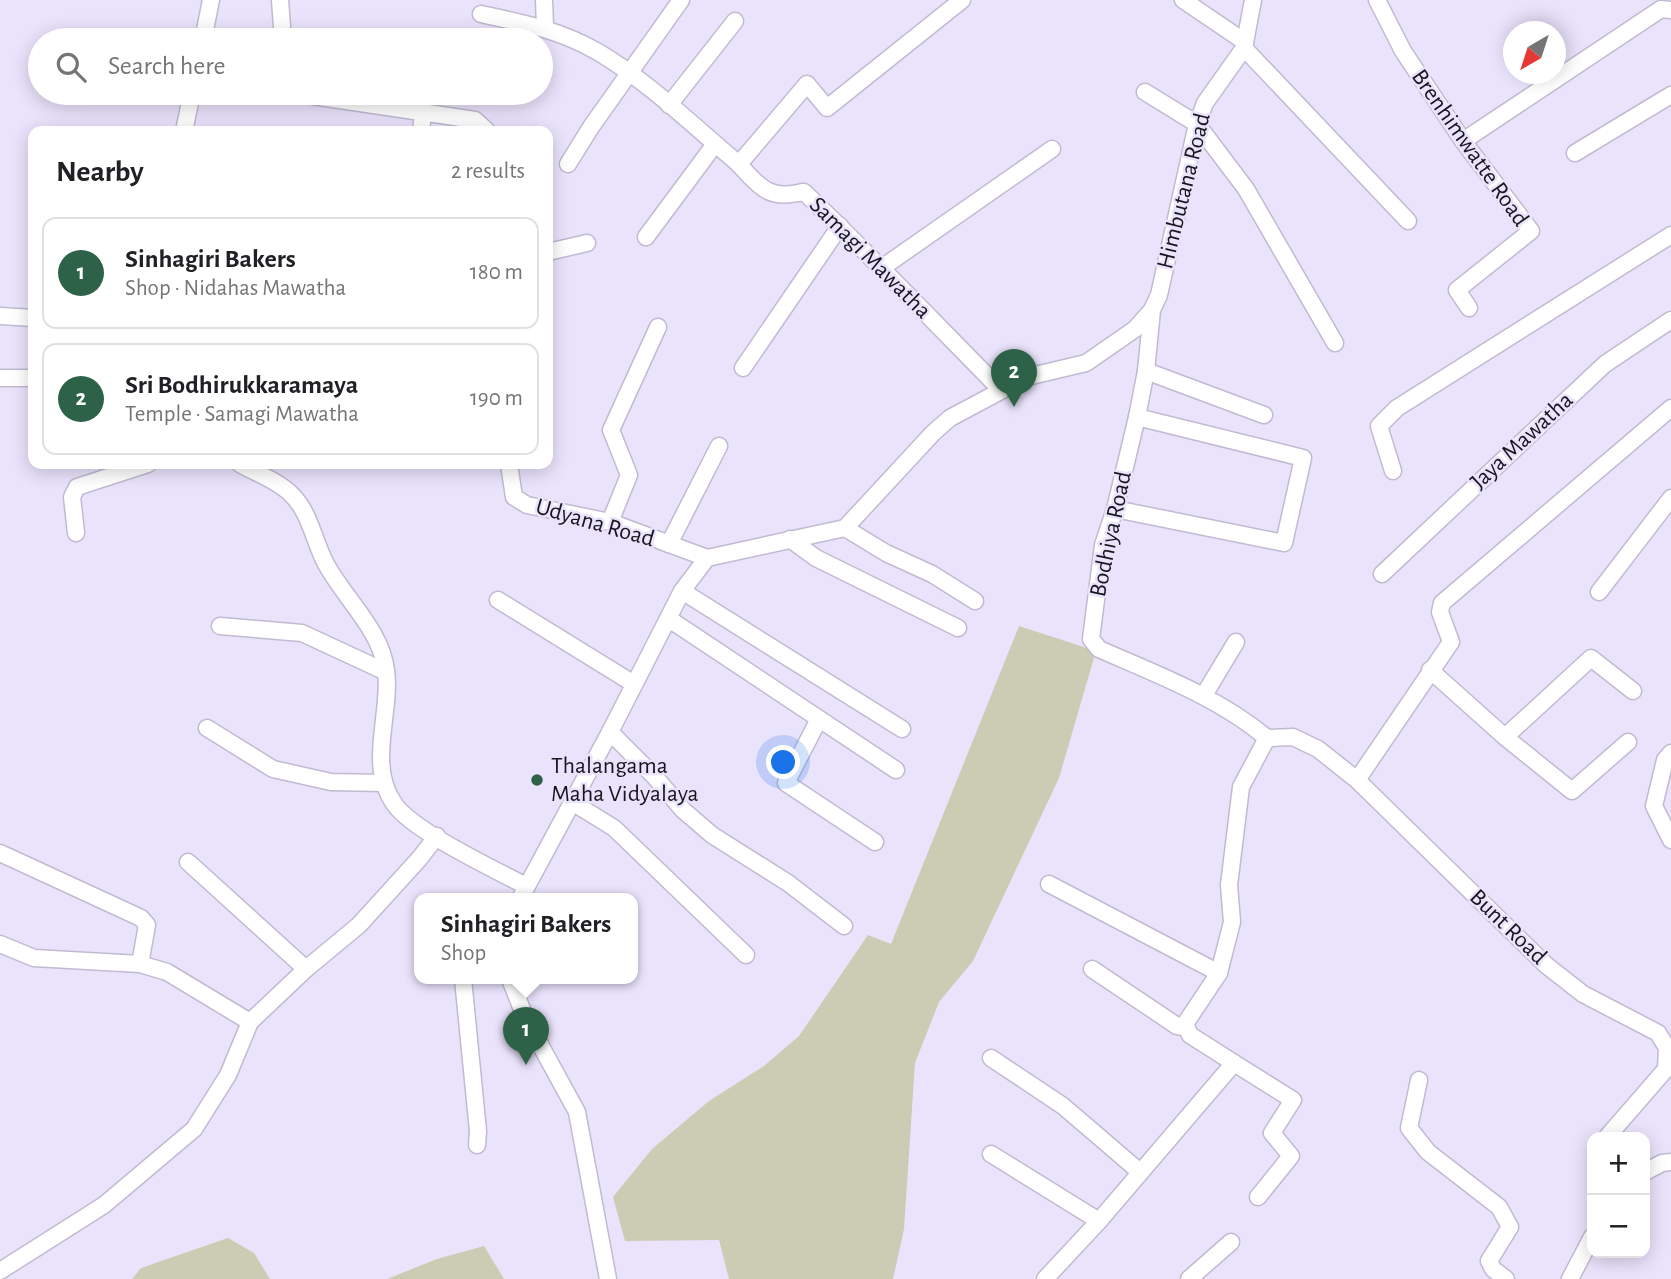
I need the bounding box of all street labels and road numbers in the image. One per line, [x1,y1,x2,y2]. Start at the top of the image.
street label: Brenhimwatte Road [1407,65,1533,231]
street label: Himbutana Road [1153,111,1215,271]
street label: Samagi Mawatha [805,193,935,323]
street label: Jaya Mawatha [1466,388,1578,494]
street label: Bodhiya Road [1086,469,1136,599]
street label: Udyana Road [533,495,657,551]
street label: Bunt Road [1465,885,1551,969]

